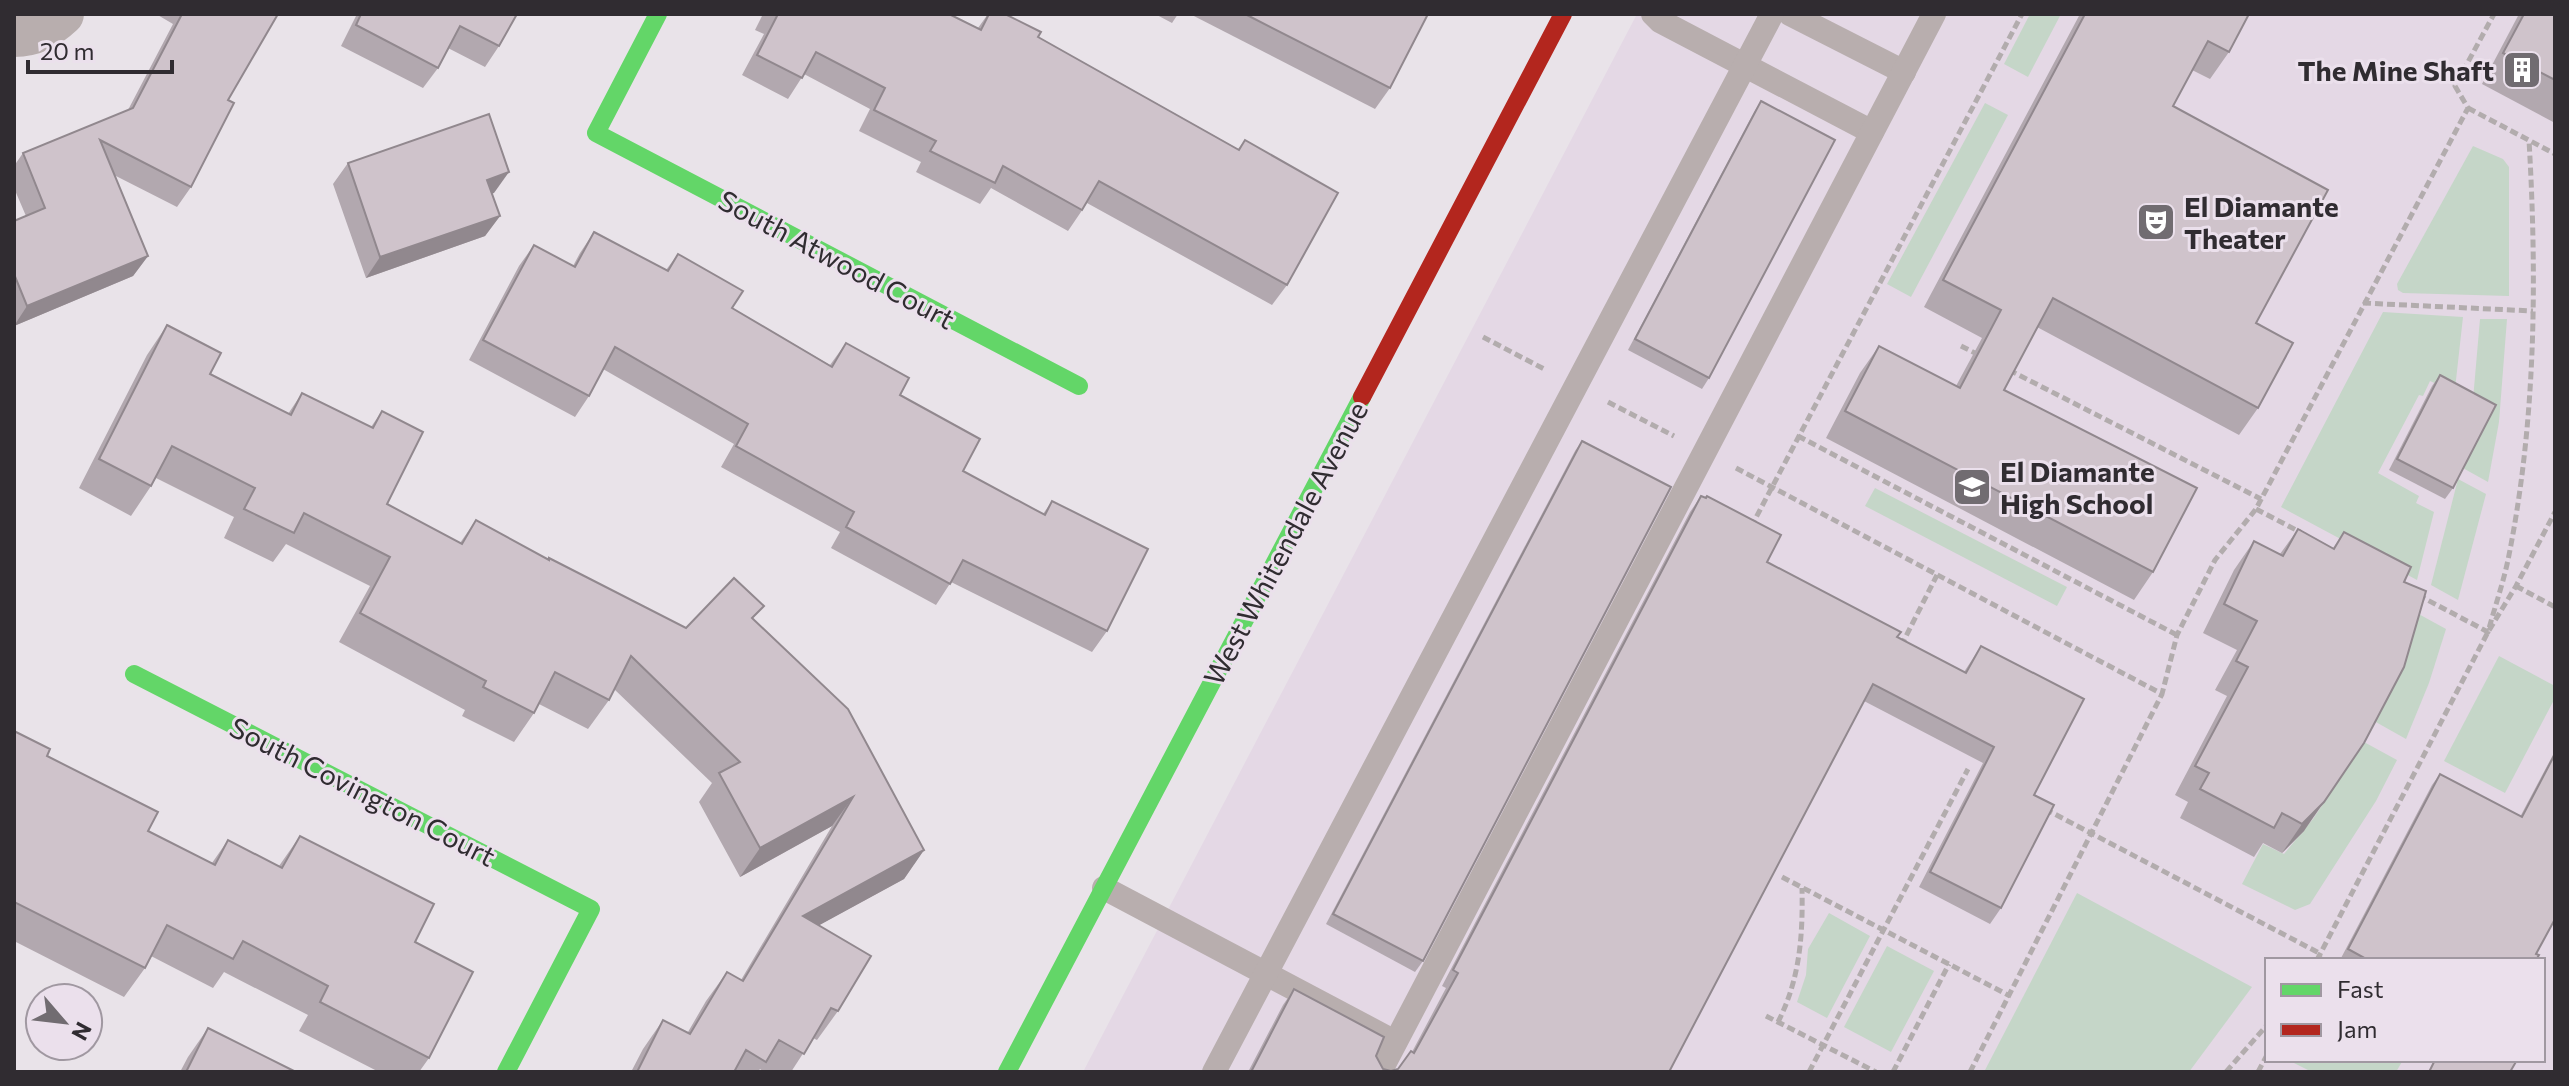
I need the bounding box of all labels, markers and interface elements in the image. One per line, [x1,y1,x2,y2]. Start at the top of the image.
scale bar [28,24,172,74]
text: 20 m [40,36,94,65]
building icon: The Mine Shaft [2501,49,2543,91]
place label: The Mine Shaft [2298,53,2494,87]
street label: South Atwood Court [713,182,961,336]
place label: El Diamante Theater [2184,189,2339,255]
theatre icon: El Diamante Theater [2135,201,2177,243]
street label: West Whitendale Avenue [1196,395,1374,691]
place label: El Diamante High School [2000,454,2155,520]
school or university icon: El Diamante High School [1951,466,1993,508]
street label: South Covington Court [225,709,501,873]
legend [2265,958,2545,1062]
text: Fast [2337,974,2384,1003]
north arrow [24,982,104,1062]
text: Jam [2337,1014,2377,1043]
text: N [66,1018,98,1045]

